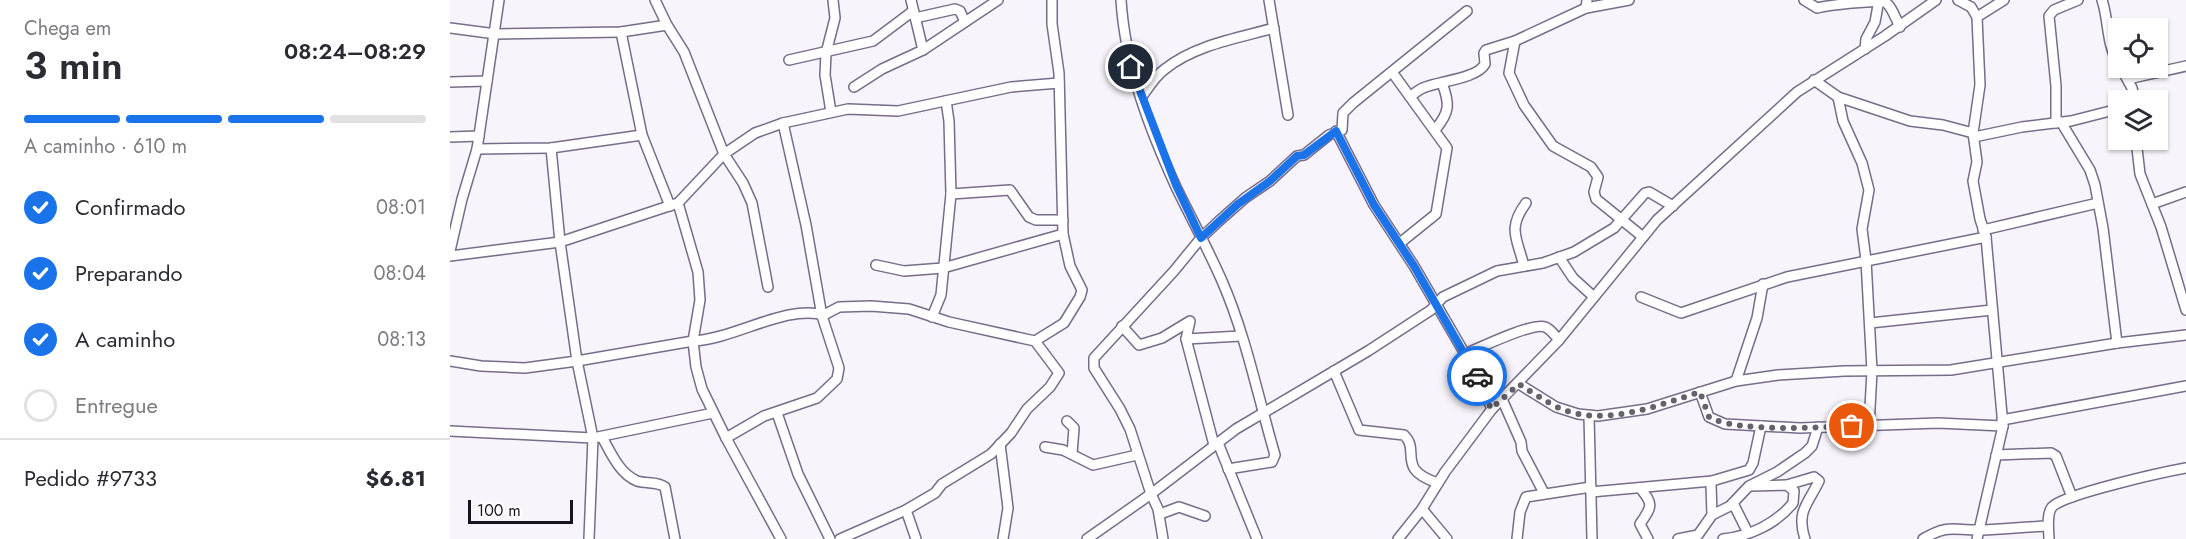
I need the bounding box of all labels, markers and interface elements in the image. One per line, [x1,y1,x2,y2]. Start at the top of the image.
text: Chega em [24,14,111,43]
map controls [2108,18,2168,150]
button: locate [2108,18,2168,78]
text: 08:24–08:29 [284,35,426,67]
text: 3 min [24,37,123,94]
pin [1105,41,1156,92]
icon: home [1114,50,1147,83]
button: layers [2108,90,2168,150]
text: A caminho · 610 m [24,132,187,161]
icon: check [24,191,57,224]
text: Confirmado [75,191,185,223]
text: 08:01 [376,193,426,222]
icon: check [24,257,57,290]
text: Preparando [75,257,183,289]
text: 08:04 [373,259,426,288]
icon: check [24,323,57,356]
text: A caminho [75,323,175,355]
text: 08:13 [377,325,426,354]
courier [1447,346,1507,406]
icon: car [1461,360,1494,393]
text: Entregue [75,389,158,421]
pin [1826,400,1877,451]
icon: bag [1835,409,1868,442]
text: Pedido #9733 [24,462,157,494]
text: $6.81 [366,462,426,494]
scale bar [468,497,573,524]
text: 100 m [477,499,521,522]

